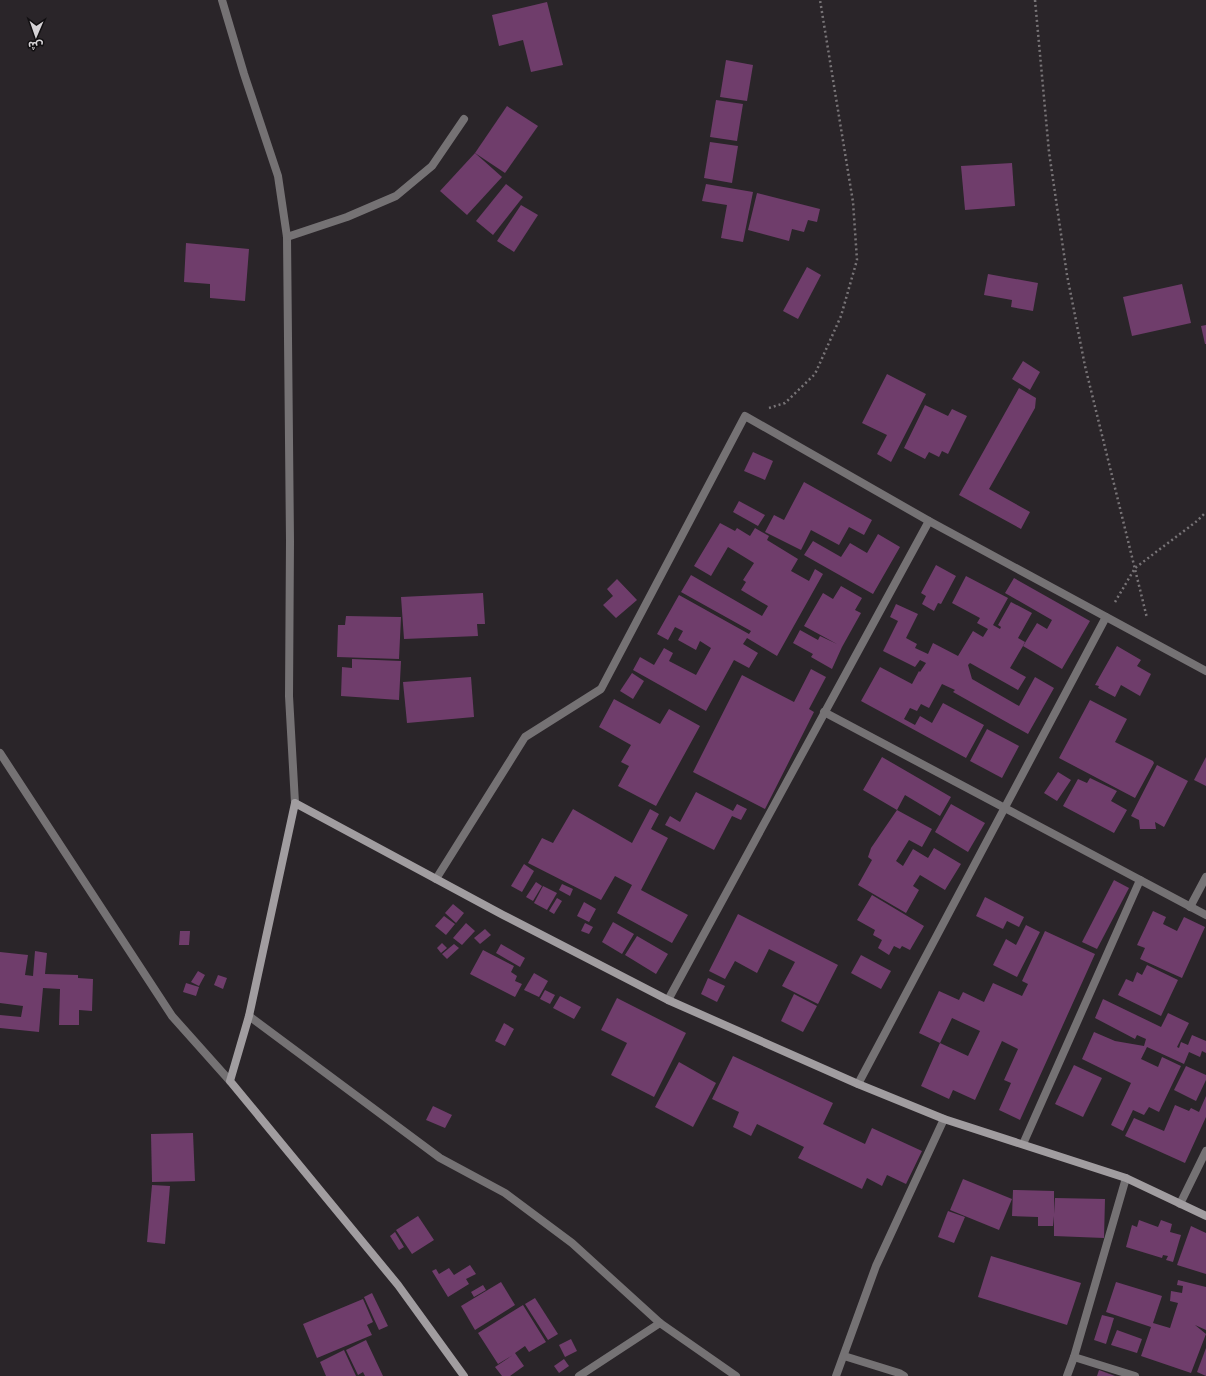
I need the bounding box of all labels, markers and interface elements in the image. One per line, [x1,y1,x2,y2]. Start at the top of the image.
north arrow [16,16,56,56]
text: ش [28,38,43,53]

